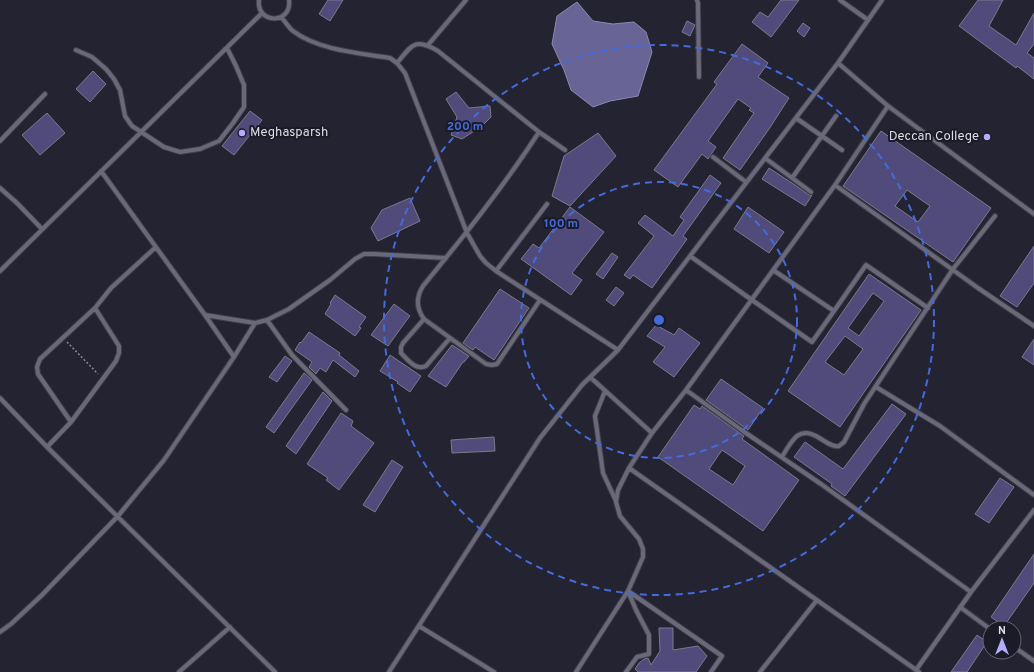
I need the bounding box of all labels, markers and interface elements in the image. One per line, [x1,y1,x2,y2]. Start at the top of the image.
text: 200 m [447,119,483,135]
place label: Meghasparsh [250,125,328,141]
marker: Meghasparsh [237,128,247,138]
place label: Deccan College [889,129,979,145]
marker: Deccan College [982,132,992,142]
text: 100 m [544,216,578,232]
centre of rings [652,313,666,327]
north arrow [982,620,1022,660]
text: N [998,624,1006,638]

